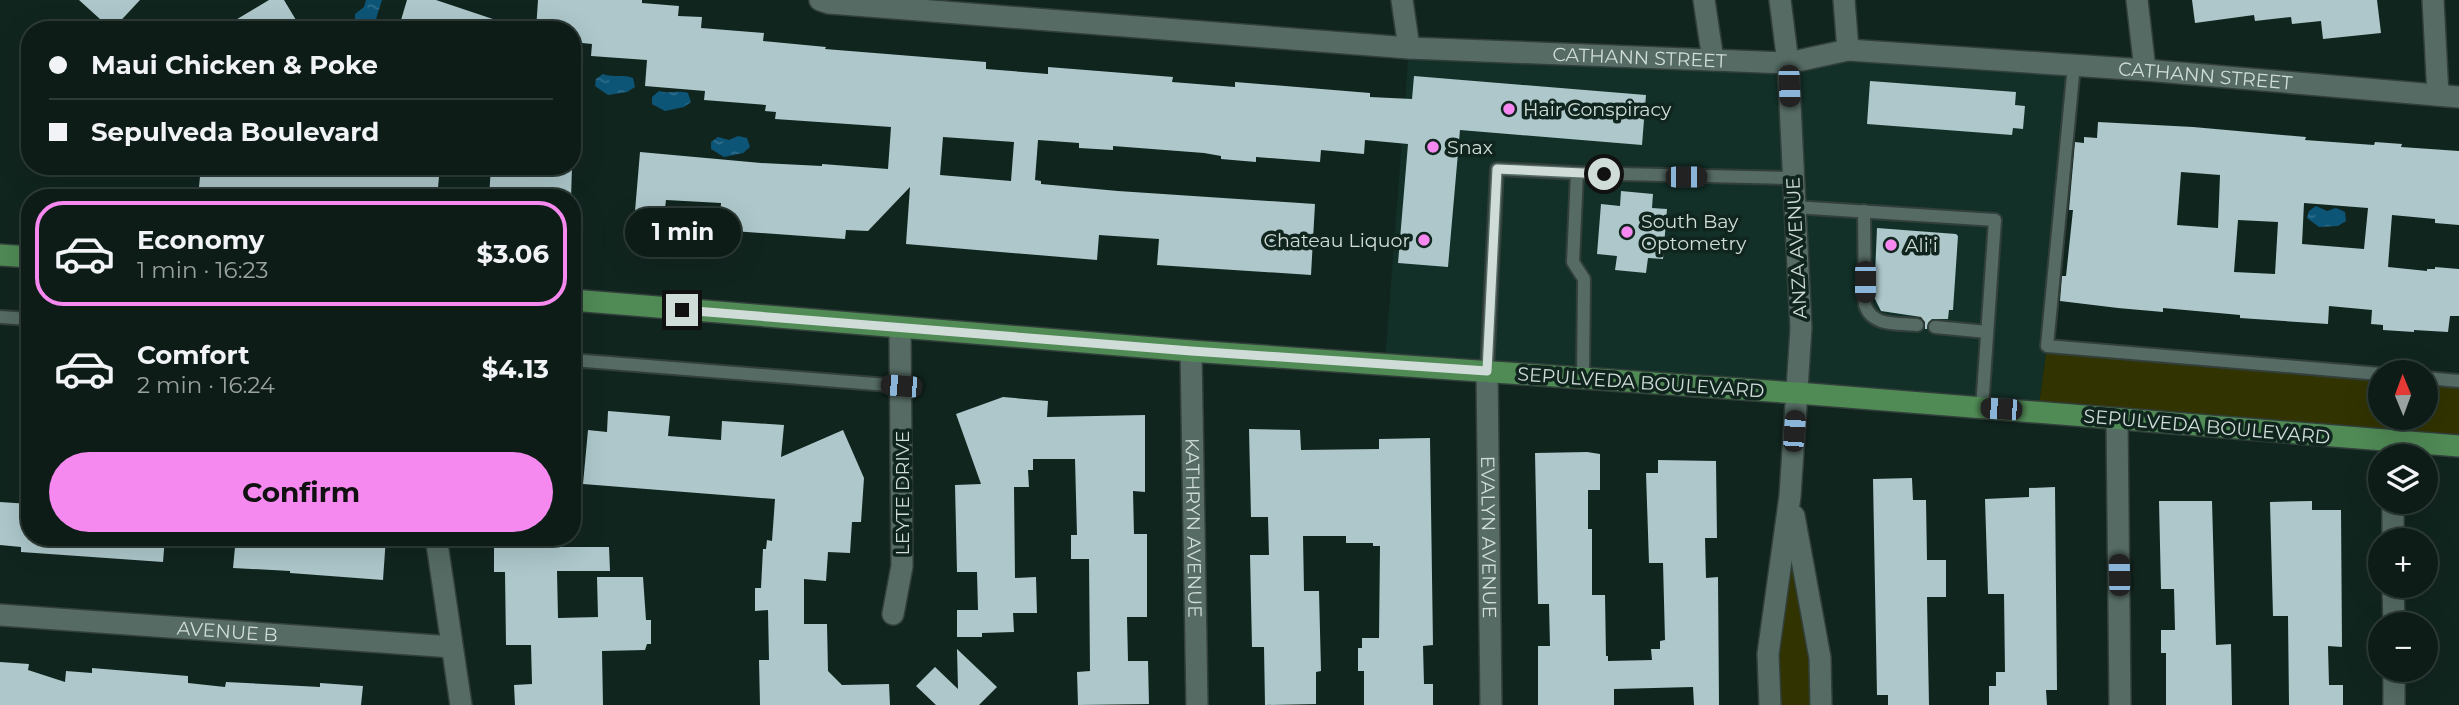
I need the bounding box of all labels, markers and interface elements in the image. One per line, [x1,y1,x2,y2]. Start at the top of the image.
street label: CATHANN STREET [1552,43,1727,73]
text: Maui Chicken & Poke [91,49,378,81]
street label: CATHANN STREET [2117,57,2293,95]
car [1778,65,1801,107]
place label: Hair Conspiracy [1523,98,1672,121]
marker: Hair Conspiracy [1501,101,1517,117]
text: Sepulveda Boulevard [91,116,379,148]
place label: Snax [1447,136,1493,159]
marker: Snax [1425,139,1441,155]
route start [1588,158,1620,190]
car [1666,167,1708,188]
street label: ANZA AVENUE [1781,177,1812,319]
callout: 1 min [624,208,740,258]
place label: South Bay Optometry [1641,210,1747,255]
text: 1 min [652,218,714,246]
icon: car [53,222,116,285]
text: Economy [137,224,264,256]
marker: South Bay Optometry [1619,224,1635,240]
place label: Chateau Liquor [1263,229,1410,252]
marker: Chateau Liquor [1416,232,1432,248]
place label: Ali'i [1905,234,1938,257]
marker: Ali'i [1883,237,1899,253]
text: $3.06 [476,238,549,270]
text: 1 min · 16:23 [137,256,269,284]
car [1855,261,1876,303]
route end [666,294,698,326]
icon: car [53,337,116,400]
text: Comfort [137,339,249,371]
text: $4.13 [482,353,549,385]
north arrow [2368,360,2438,430]
map controls [2368,360,2438,682]
street label: SEPULVEDA BOULEVARD [1517,362,1765,403]
text: 2 min · 16:24 [137,371,275,399]
car [880,374,923,398]
car [1980,397,2023,421]
street label: SEPULVEDA BOULEVARD [2083,404,2331,449]
car [1783,409,1806,453]
street label: LEYTE DRIVE [891,431,914,555]
street label: KATHRYN AVENUE [1180,438,1207,618]
button: layers [2368,444,2438,514]
button: Confirm [49,452,553,532]
street label: EVALYN AVENUE [1476,456,1501,618]
button: + [2368,528,2438,598]
car [2109,554,2130,596]
button: − [2368,612,2438,682]
street label: AVENUE B [176,617,279,647]

